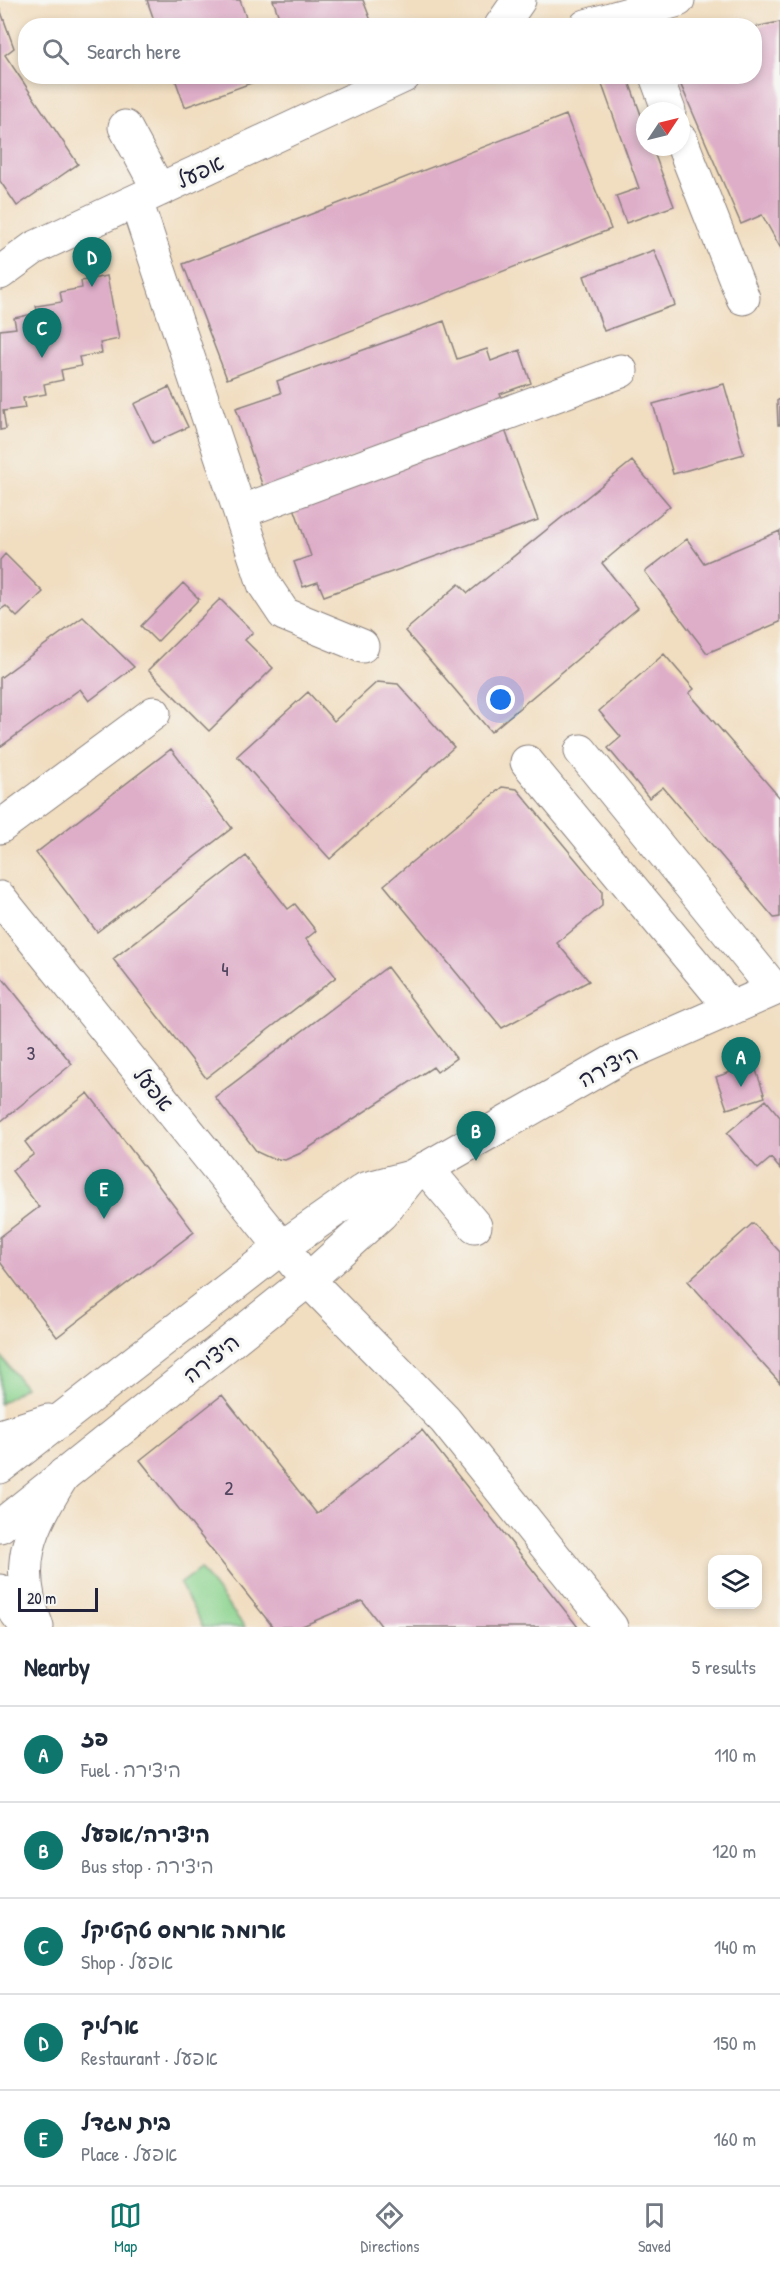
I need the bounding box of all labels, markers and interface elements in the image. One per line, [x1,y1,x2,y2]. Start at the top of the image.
search box [18,18,762,84]
icon: search [39,35,72,68]
text: Search here [87,36,181,66]
north arrow [636,102,690,156]
street label: אפעל [171,147,229,195]
pin: D [72,238,112,287]
pin: C [22,308,62,358]
your location [486,685,515,714]
house number: 4 [221,955,229,982]
street label: היצירה [573,1038,643,1094]
pin: A [722,1038,760,1087]
house number: 3 [27,1039,36,1066]
street label: אפעל [127,1060,181,1118]
pin: B [456,1112,496,1161]
pin: E [84,1170,124,1219]
street label: היצירה [177,1327,245,1389]
house number: 2 [224,1474,234,1501]
map controls [708,1555,762,1609]
button: layers [708,1555,762,1609]
scale bar [18,1585,98,1612]
text: 20 m [27,1587,56,1609]
text: Nearby [24,1649,90,1684]
text: 5 results [692,1653,756,1680]
text: פז [81,1723,108,1753]
text: A [39,1741,48,1768]
text: 110 m [714,1741,756,1768]
text: Fuel · היצירה [81,1756,181,1783]
text: היצירה/אפעל [81,1819,210,1849]
text: B [38,1837,49,1864]
text: 120 m [712,1837,756,1864]
text: Bus stop · היצירה [81,1852,214,1879]
text: ארומה ארמס טקטיקל [81,1915,286,1945]
text: C [38,1933,49,1960]
text: 140 m [714,1933,756,1960]
text: Shop · אפעל [81,1948,173,1975]
text: ארליך [81,2011,139,2041]
text: D [39,2029,48,2056]
text: 150 m [713,2029,756,2056]
text: Restaurant · אפעל [81,2044,218,2071]
text: בית מגדל [81,2107,171,2137]
text: E [39,2125,48,2152]
text: 160 m [714,2125,756,2152]
text: Place · אפעל [81,2140,178,2167]
tab: Map [109,2199,142,2257]
tab: Directions [361,2199,419,2257]
tab: Saved [638,2199,671,2257]

